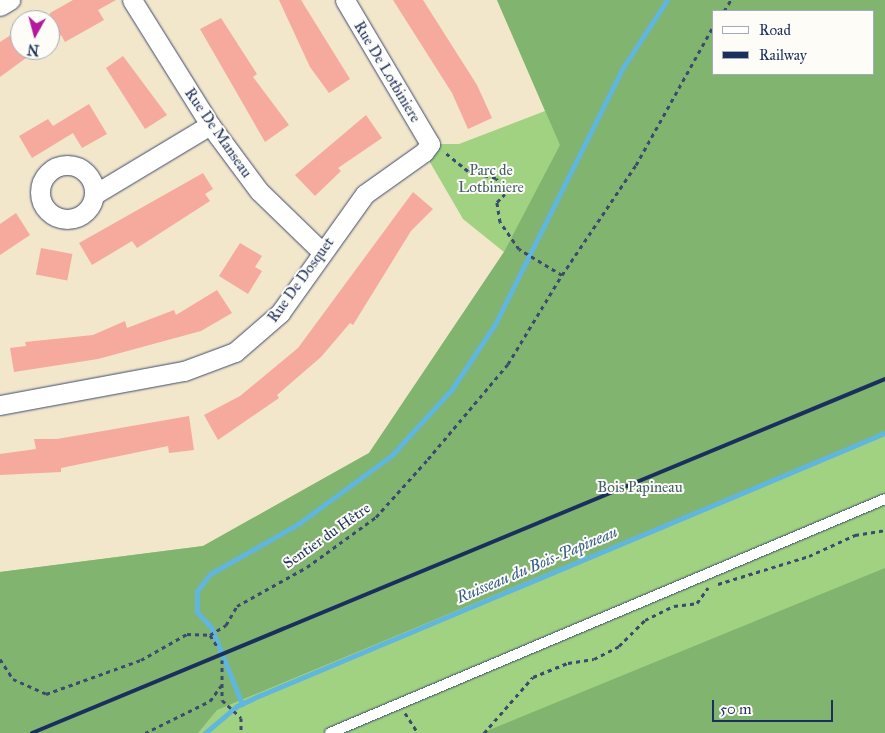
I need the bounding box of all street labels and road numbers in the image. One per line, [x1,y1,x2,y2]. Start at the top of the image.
street label: Rue De Lotbiniere [350,18,424,126]
street label: Rue De Manseau [180,85,256,181]
street label: Rue De Dosquet [264,234,338,326]
street label: Sentier du Hêtre [280,499,374,573]

